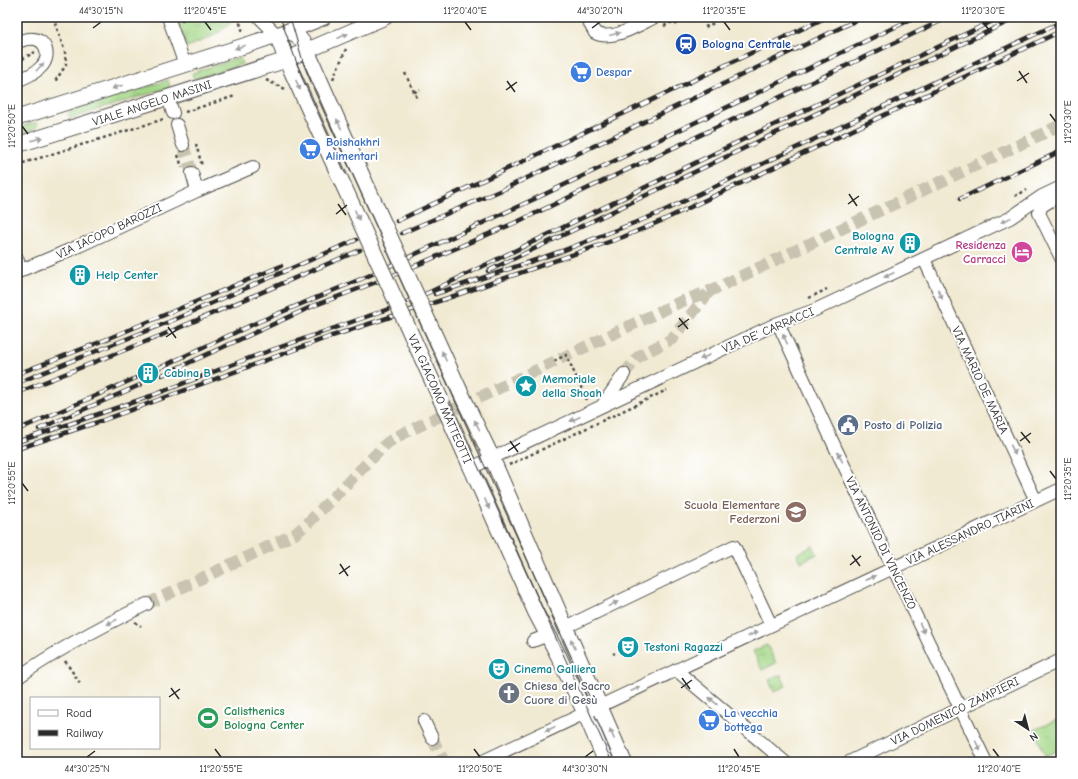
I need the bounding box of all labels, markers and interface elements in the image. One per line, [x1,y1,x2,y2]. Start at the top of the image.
text: 44°30'15"N [79,5,123,17]
text: 11°20'45"E [184,5,226,17]
text: 11°20'40"E [443,5,487,17]
text: 44°30'20"N [577,5,623,17]
text: 11°20'35"E [703,5,745,17]
text: 11°20'30"E [961,5,1005,17]
one-way arrow [609,31,621,37]
station icon: Bologna Centrale [673,31,699,57]
one-way arrow [338,32,350,38]
place label: Bologna Centrale [702,37,791,51]
one-way arrow [234,45,246,51]
supermarket icon: Despar [568,59,594,85]
one-way arrow [35,62,45,72]
place label: Despar [596,65,632,79]
street label: VIALE ANGELO MASINI [91,77,214,129]
one-way arrow [295,79,301,90]
one-way arrow [110,84,122,90]
text: 11°20'30"E [1062,100,1074,144]
text: 11°20'50"E [6,104,18,148]
one-way arrow [335,117,341,129]
place label: Boishakhri Alimentari [326,135,380,163]
one-way arrow [31,136,43,142]
supermarket icon: Boishakhri Alimentari [297,136,323,162]
street label: VIA IACOPO BAROZZI [54,200,164,262]
one-way arrow [354,210,360,221]
one-way arrow [1001,217,1012,223]
place label: Bologna Centrale AV [834,229,895,257]
building icon: Bologna Centrale AV [897,230,923,256]
place label: Residenza Carracci [955,238,1006,266]
hotel icon: Residenza Carracci [1009,239,1035,265]
building icon: Help Center [67,262,93,288]
place label: Help Center [96,268,158,282]
one-way arrow [883,272,894,278]
one-way arrow [937,288,943,300]
street label: VIA DE' CARRACCI [720,304,816,356]
street label: VIA MARIO DE MARIA [949,324,1011,436]
street label: VIA GIACOMO MATTEOTTI [405,332,475,466]
one-way arrow [782,333,788,345]
one-way arrow [441,350,447,361]
one-way arrow [699,354,710,360]
building icon: Cabina B [135,360,161,386]
place label: Cabina B [164,366,211,380]
place label: Memoriale della Shoah [542,372,602,400]
place icon: Memoriale della Shoah [513,373,539,399]
public building icon: Posto di Polizia [835,412,861,438]
one-way arrow [569,416,581,423]
place label: Posto di Polizia [864,418,942,432]
one-way arrow [473,419,480,430]
one-way arrow [1010,445,1016,457]
one-way arrow [837,451,843,463]
text: 11°20'35"E [1062,458,1074,500]
text: 11°20'55"E [6,461,18,505]
street label: VIA ANTONIO DI VINCENZO [843,474,919,612]
street label: VIA ALESSANDRO TIARINI [904,496,1036,568]
one-way arrow [484,498,490,509]
place label: Scuola Elementare Federzoni [684,498,780,526]
school or university icon: Scuola Elementare Federzoni [783,499,809,525]
one-way arrow [865,575,876,581]
one-way arrow [608,601,619,607]
one-way arrow [106,618,118,625]
one-way arrow [919,623,925,634]
one-way arrow [748,631,759,637]
theatre icon: Testoni Ragazzi [615,634,641,660]
one-way arrow [570,639,576,650]
place label: Testoni Ragazzi [644,640,723,654]
theatre icon: Cinema Galliera [486,656,512,682]
place label: Cinema Galliera [514,662,596,676]
street label: VIA DOMENICO ZAMPIERI [889,674,1021,748]
place label: Chiesa del Sacro Cuore di Gesù [524,679,610,707]
church icon: Chiesa del Sacro Cuore di Gesù [496,680,522,706]
one-way arrow [630,686,641,692]
one-way arrow [707,696,718,705]
legend [30,697,160,749]
place label: Calisthenics Bologna Center [224,704,304,732]
sports icon: Calisthenics Bologna Center [195,705,221,731]
text: Road [66,706,92,720]
place label: La vecchia bottega [724,706,778,734]
supermarket icon: La vecchia bottega [696,707,722,733]
north arrow [1008,709,1048,749]
text: Railway [66,726,104,740]
one-way arrow [544,726,556,732]
one-way arrow [609,728,615,740]
text: N [1027,729,1040,744]
one-way arrow [975,740,981,751]
text: 44°30'25"N [64,763,110,775]
text: 11°20'55"E [199,763,243,775]
text: 11°20'50"E [458,763,502,775]
text: 44°30'30"N [562,763,608,775]
text: 11°20'45"E [718,763,760,775]
text: 11°20'40"E [977,763,1021,775]

